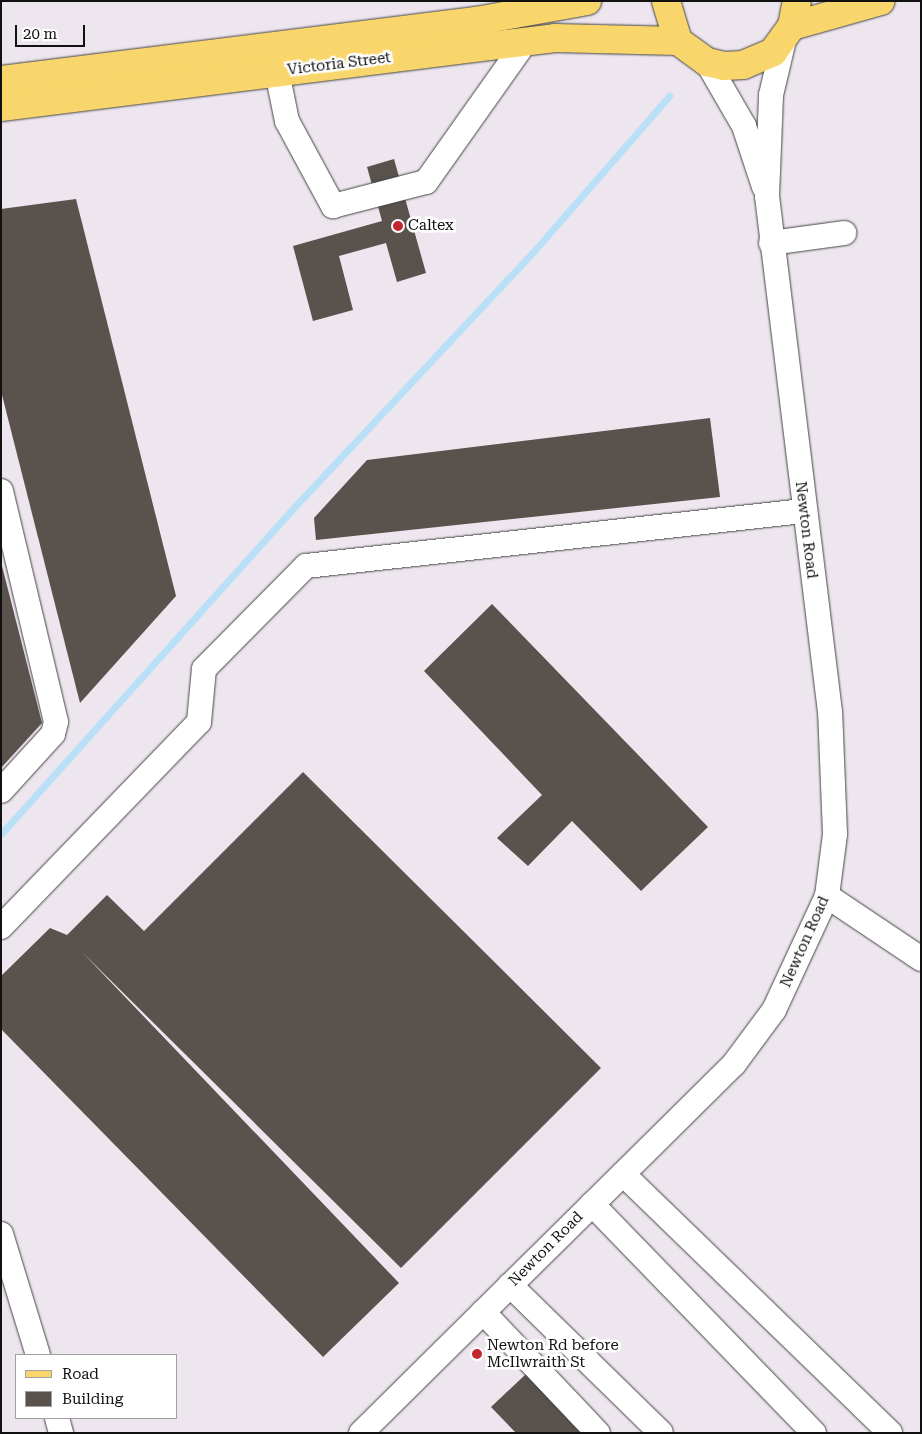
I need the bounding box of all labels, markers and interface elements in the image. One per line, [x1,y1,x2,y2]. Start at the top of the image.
scale bar [18,15,88,47]
text: 20 m [23,25,57,43]
street label: Victoria Street [286,49,392,79]
place label: Caltex [408,217,454,235]
marker: Caltex [392,220,404,232]
street label: Newton Road [791,480,821,580]
street label: Newton Road [777,894,833,990]
street label: Newton Road [505,1208,587,1290]
place label: Newton Rd before McIlwraith St [487,1336,619,1371]
marker: Newton Rd before McIlwraith St [471,1348,483,1360]
legend [15,1354,178,1419]
text: Road [62,1365,99,1383]
text: Building [62,1390,123,1408]

